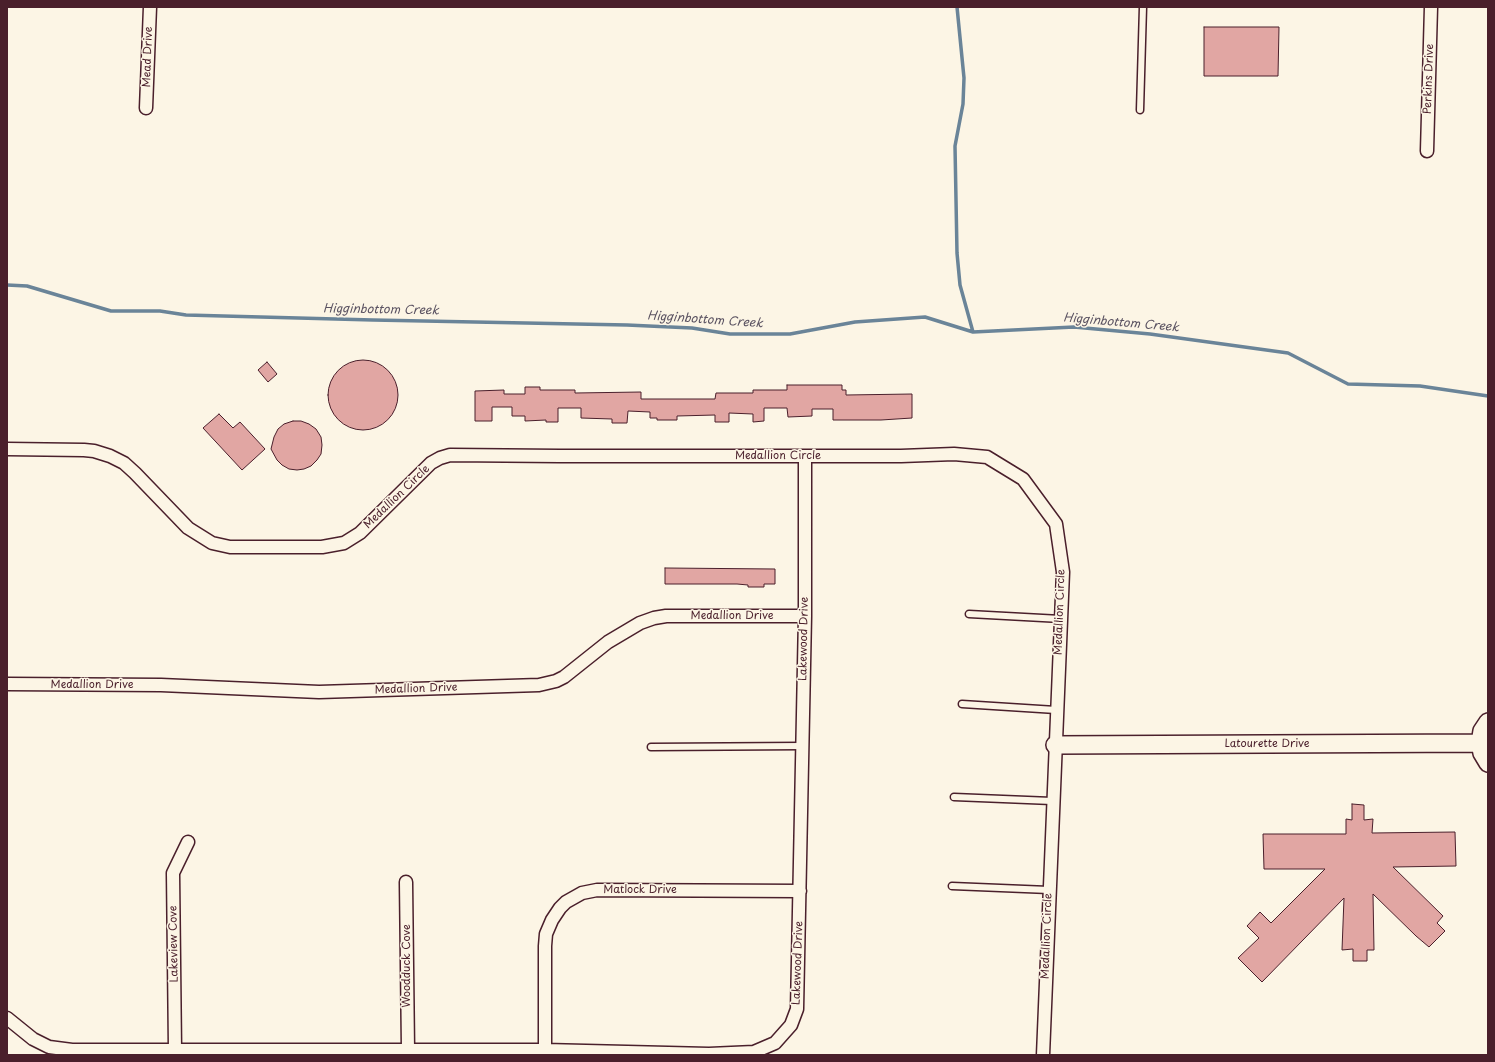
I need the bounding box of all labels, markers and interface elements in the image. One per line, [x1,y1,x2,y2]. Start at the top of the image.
street label: Mead Drive [140,26,156,88]
street label: Perkins Drive [1421,44,1437,114]
water label: Higginbottom Creek [323,302,439,318]
water label: Higginbottom Creek [647,309,763,331]
water label: Higginbottom Creek [1063,311,1179,335]
street label: Medallion Circle [735,449,821,463]
street label: Medallion Circle [361,462,433,532]
street label: Medallion Circle [1052,569,1068,655]
street label: Lakewood Drive [797,597,811,681]
street label: Medallion Drive [691,609,773,623]
street label: Medallion Drive [51,678,133,692]
street label: Medallion Drive [374,681,458,697]
street label: Latourette Drive [1224,737,1310,751]
street label: Matlock Drive [603,883,677,897]
street label: Medallion Circle [1039,893,1055,979]
street label: Lakeview Cove [167,905,181,983]
street label: Lakewood Drive [790,921,806,1005]
street label: Woodduck Cove [400,924,414,1008]

